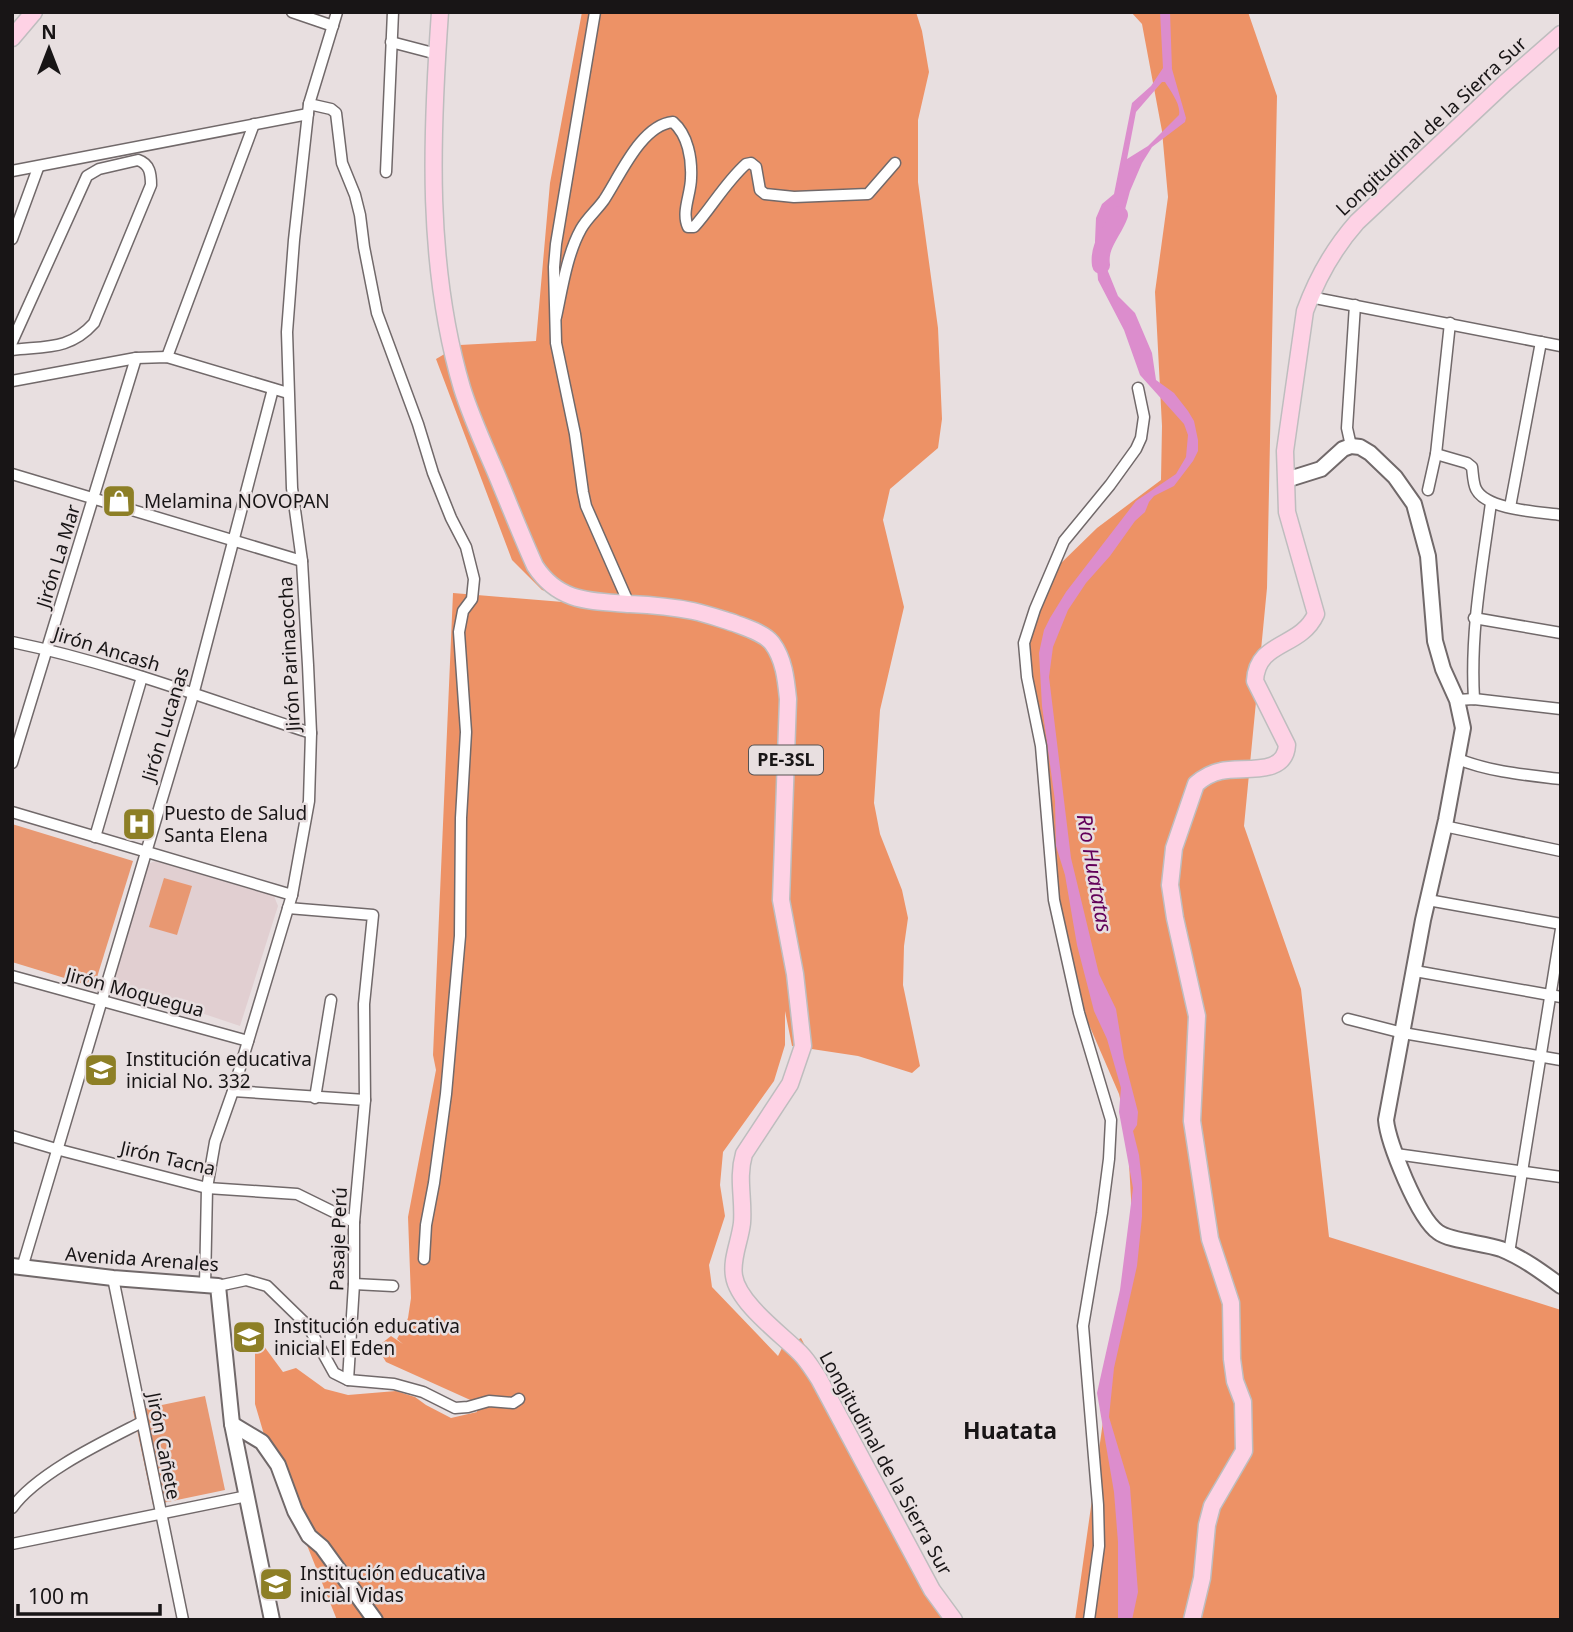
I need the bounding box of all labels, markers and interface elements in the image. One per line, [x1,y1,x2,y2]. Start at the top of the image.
north arrow [14,14,84,84]
text: N [41,19,57,45]
street label: Longitudinal de la Sierra Sur [1330,30,1532,221]
shop icon: Melamina NOVOPAN [100,482,138,520]
place label: Melamina NOVOPAN [144,488,330,514]
street label: Jirón La Mar [29,501,86,613]
street label: Jirón Parinacocha [272,576,306,734]
street label: Jirón Ancash [49,620,164,678]
street label: Jirón Lucanas [135,663,195,786]
road number: PE-3SL [749,746,823,774]
place label: Puesto de Salud Santa Elena [164,800,307,848]
hospital icon: Puesto de Salud Santa Elena [120,805,158,843]
water label: Rio Huatatas [1071,811,1119,934]
street label: Jirón Moquegua [61,960,207,1023]
place label: Institución educativa inicial No. 332 [126,1046,312,1094]
school or university icon: Institución educativa inicial No. 332 [82,1051,120,1089]
street label: Jirón Tacna [116,1134,218,1182]
street label: Pasaje Perú [323,1186,353,1292]
street label: Avenida Arenales [64,1241,220,1277]
place label: Institución educativa inicial El Eden [274,1313,460,1361]
school or university icon: Institución educativa inicial El Eden [230,1318,268,1356]
street label: Longitudinal de la Sierra Sur [814,1346,959,1580]
street label: Jirón Cañete [141,1388,187,1502]
district label: Huatata [963,1414,1057,1446]
place label: Institución educativa inicial Vidas [300,1560,486,1608]
school or university icon: Institución educativa inicial Vidas [257,1565,295,1603]
scale bar [18,1572,159,1616]
text: 100 m [28,1582,89,1610]

